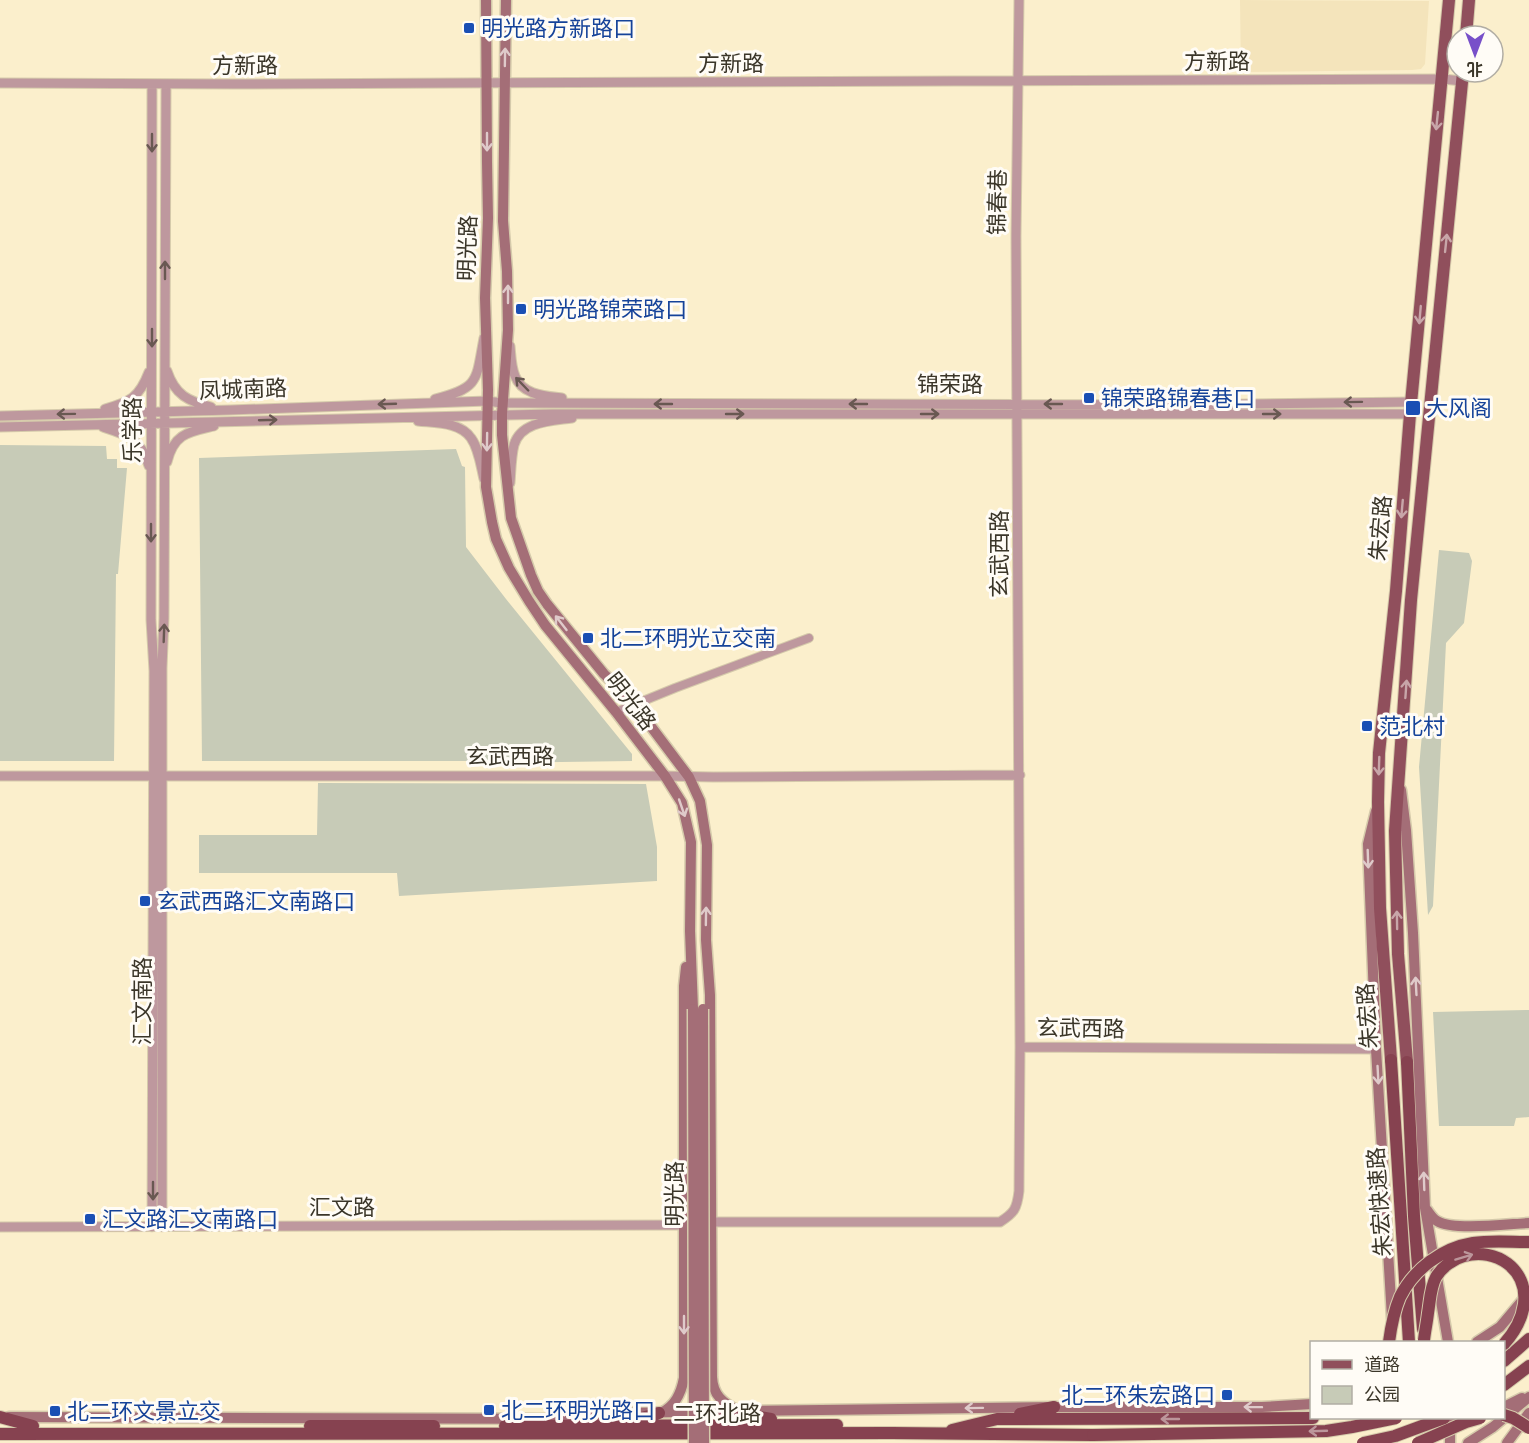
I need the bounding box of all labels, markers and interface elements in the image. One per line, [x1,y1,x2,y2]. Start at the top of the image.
place label: 明光路方新路口 [481,12,635,44]
marker: 明光路方新路口 [462,21,476,35]
north arrow [1445,24,1505,84]
street label: 方新路 [1184,45,1250,77]
street label: 方新路 [698,47,764,79]
one-way arrow [499,48,511,68]
street label: 方新路 [212,49,278,81]
text: 北 [1467,57,1483,80]
one-way arrow [1431,110,1442,130]
one-way arrow [146,132,158,152]
one-way arrow [481,132,493,152]
street label: 锦春巷 [980,169,1014,235]
street label: 明光路 [450,214,484,282]
one-way arrow [1441,234,1452,254]
one-way arrow [159,261,171,281]
one-way arrow [502,284,514,304]
place label: 明光路锦荣路口 [533,293,687,325]
marker: 明光路锦荣路口 [514,302,528,316]
one-way arrow [1414,305,1425,325]
one-way arrow [146,327,158,347]
street label: 锦荣路 [917,368,983,400]
street label: 凤城南路 [198,371,288,407]
one-way arrow [515,377,530,392]
place label: 锦荣路锦春巷口 [1101,382,1255,414]
marker: 锦荣路锦春巷口 [1082,391,1096,405]
place label: 大风阁 [1426,392,1492,424]
street label: 乐学路 [116,397,148,463]
one-way arrow [1344,397,1364,408]
one-way arrow [377,398,397,410]
one-way arrow [654,398,674,409]
one-way arrow [849,398,869,410]
one-way arrow [1044,398,1064,410]
marker: 大风阁 [1404,399,1422,417]
one-way arrow [57,408,77,420]
one-way arrow [724,408,744,420]
one-way arrow [919,408,939,420]
one-way arrow [1261,408,1281,420]
one-way arrow [258,415,278,426]
one-way arrow [481,432,493,452]
street label: 朱宏路 [1361,494,1399,562]
one-way arrow [1397,499,1408,519]
street label: 玄武西路 [983,510,1015,598]
one-way arrow [145,522,157,542]
one-way arrow [555,615,568,631]
place label: 北二环明光立交南 [600,622,776,654]
one-way arrow [158,624,169,644]
marker: 北二环明光立交南 [581,631,595,645]
street label: 明光路 [598,665,664,737]
one-way arrow [1400,679,1411,699]
place label: 范北村 [1379,710,1445,742]
marker: 范北村 [1360,719,1374,733]
street label: 玄武西路 [466,740,554,772]
one-way arrow [1373,756,1385,776]
one-way arrow [677,798,688,817]
one-way arrow [1363,848,1374,868]
place label: 玄武西路汇文南路口 [157,885,355,917]
marker: 玄武西路汇文南路口 [138,894,152,908]
one-way arrow [700,906,712,926]
one-way arrow [1392,910,1403,930]
street label: 汇文南路 [126,957,158,1045]
one-way arrow [1410,977,1421,997]
street label: 朱宏路 [1349,982,1385,1050]
street label: 玄武西路 [1037,1011,1125,1045]
one-way arrow [1372,1064,1383,1084]
street label: 朱宏快速路 [1359,1146,1399,1258]
street label: 明光路 [658,1161,690,1227]
one-way arrow [1419,1171,1430,1191]
one-way arrow [147,1181,159,1201]
street label: 汇文路 [309,1191,375,1223]
place label: 汇文路汇文南路口 [102,1203,278,1235]
marker: 汇文路汇文南路口 [83,1212,97,1226]
one-way arrow [1454,1251,1473,1262]
one-way arrow [678,1314,690,1334]
legend [1310,1341,1505,1419]
text: 道路 [1364,1352,1400,1378]
place label: 北二环朱宏路口 [1061,1379,1215,1411]
text: 公园 [1364,1382,1400,1408]
marker: 北二环朱宏路口 [1220,1388,1234,1402]
place label: 北二环明光路口 [501,1394,655,1426]
place label: 北二环文景立交 [67,1395,221,1427]
street label: 二环北路 [673,1397,761,1429]
one-way arrow [1244,1401,1264,1412]
one-way arrow [965,1402,985,1414]
marker: 北二环明光路口 [482,1403,496,1417]
marker: 北二环文景立交 [48,1404,62,1418]
one-way arrow [1161,1413,1181,1425]
one-way arrow [1308,1426,1328,1437]

